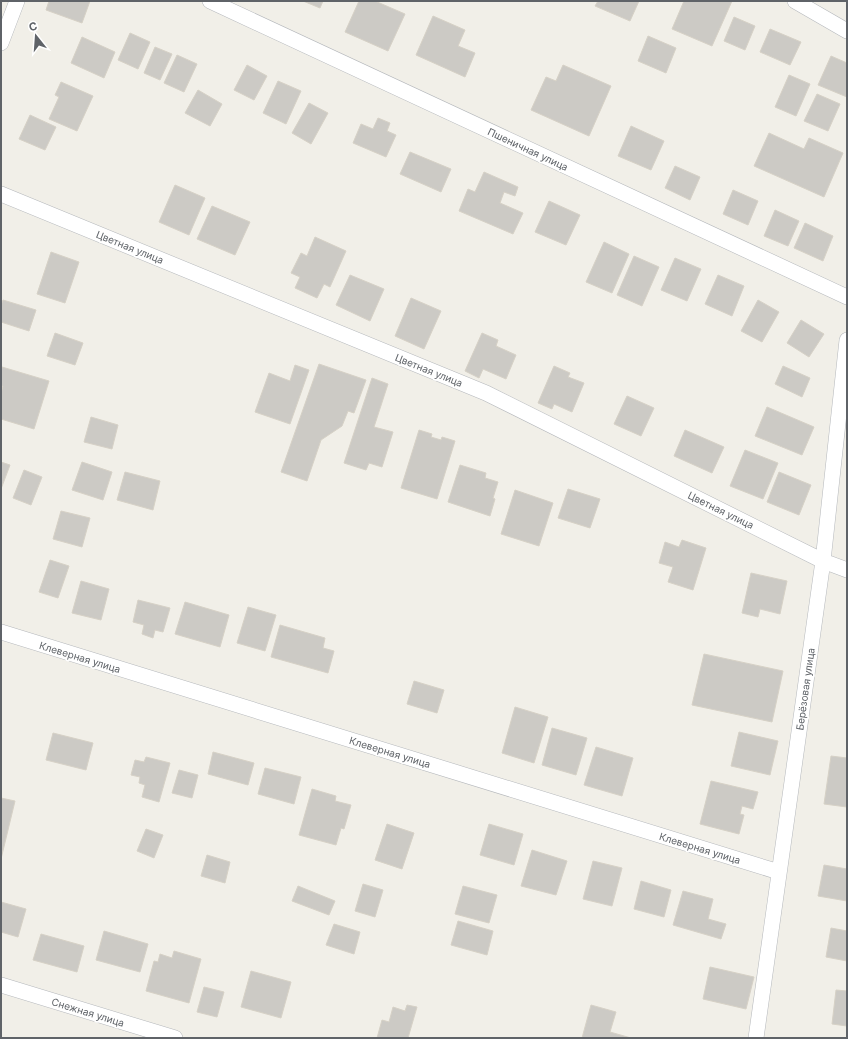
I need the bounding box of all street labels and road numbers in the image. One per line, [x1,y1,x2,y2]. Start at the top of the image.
street label: Пшеничная улица [486,125,570,173]
street label: Цветная улица [94,228,166,266]
street label: Цветная улица [393,351,465,389]
street label: Цветная улица [686,489,756,531]
street label: Клеверная улица [38,639,122,675]
street label: Берёзовая улица [793,647,817,731]
street label: Клеверная улица [348,734,432,770]
street label: Клеверная улица [658,830,742,866]
street label: Снежная улица [50,995,126,1029]

